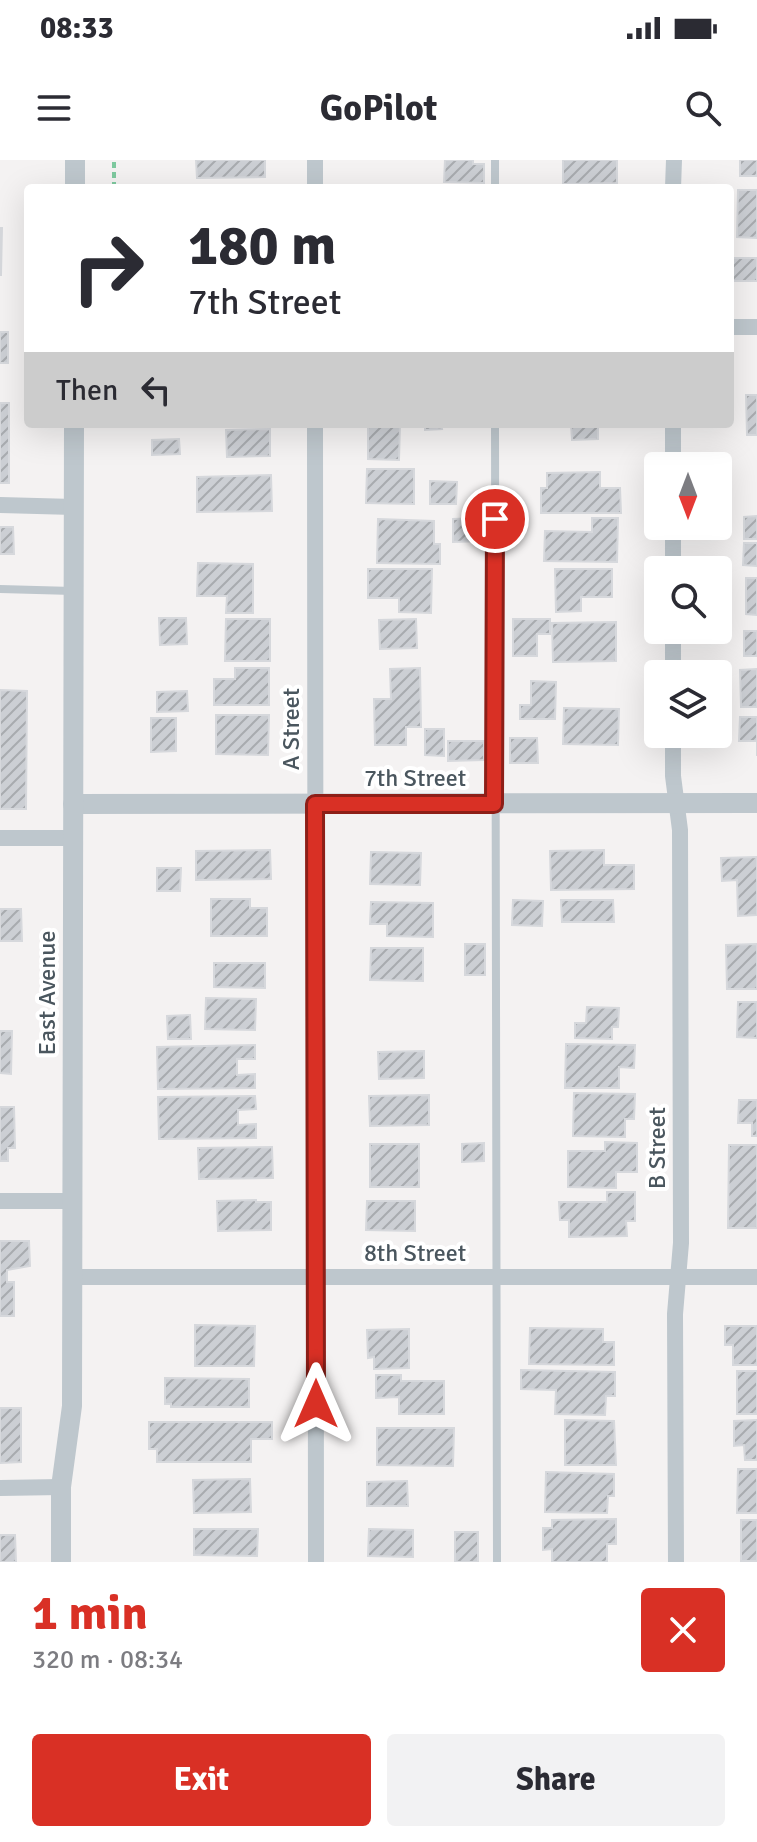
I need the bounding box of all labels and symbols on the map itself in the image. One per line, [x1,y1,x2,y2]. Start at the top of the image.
north arrow [644,452,732,540]
pin [461,485,529,553]
street label: A Street [276,688,306,770]
street label: 7th Street [364,763,466,793]
street label: East Avenue [32,931,62,1055]
street label: B Street [642,1107,672,1189]
street label: 8th Street [364,1238,466,1268]
position arrow [274,1362,358,1446]

